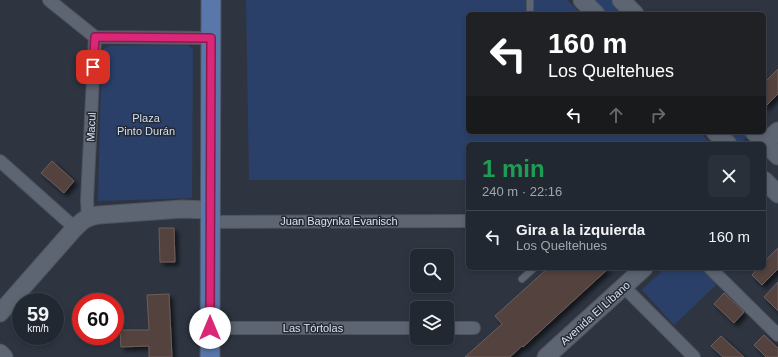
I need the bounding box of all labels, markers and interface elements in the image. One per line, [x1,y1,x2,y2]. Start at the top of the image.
icon: left [482,28,534,80]
text: 160 m [548,28,627,59]
pin [76,50,110,84]
icon: arrive [82,56,104,78]
text: Los Queltehues [548,61,674,81]
icon: left [563,104,585,126]
icon: ahead [605,104,627,126]
icon: right [647,104,669,126]
street label: Macul [84,112,98,142]
park label: Plaza Pinto Durán [117,112,175,137]
text: 1 min [482,155,545,182]
button: close [708,155,750,197]
text: 240 m · 22:16 [482,184,562,199]
street label: Juan Bagynka Evanisch [280,215,398,227]
text: Gira a la izquierda [516,221,645,238]
icon: left [482,226,504,248]
text: 160 m [708,228,750,245]
text: Los Queltehues [516,238,607,253]
map controls [410,249,454,345]
button: search [410,249,454,293]
street label: Avenida El Líbano [558,279,632,347]
speed limit sign: 60 [72,293,124,345]
button: layers [410,301,454,345]
text: 59 [27,303,49,325]
position arrow [189,307,231,349]
street label: Las Tórtolas [283,322,344,334]
text: km/h [27,323,49,334]

